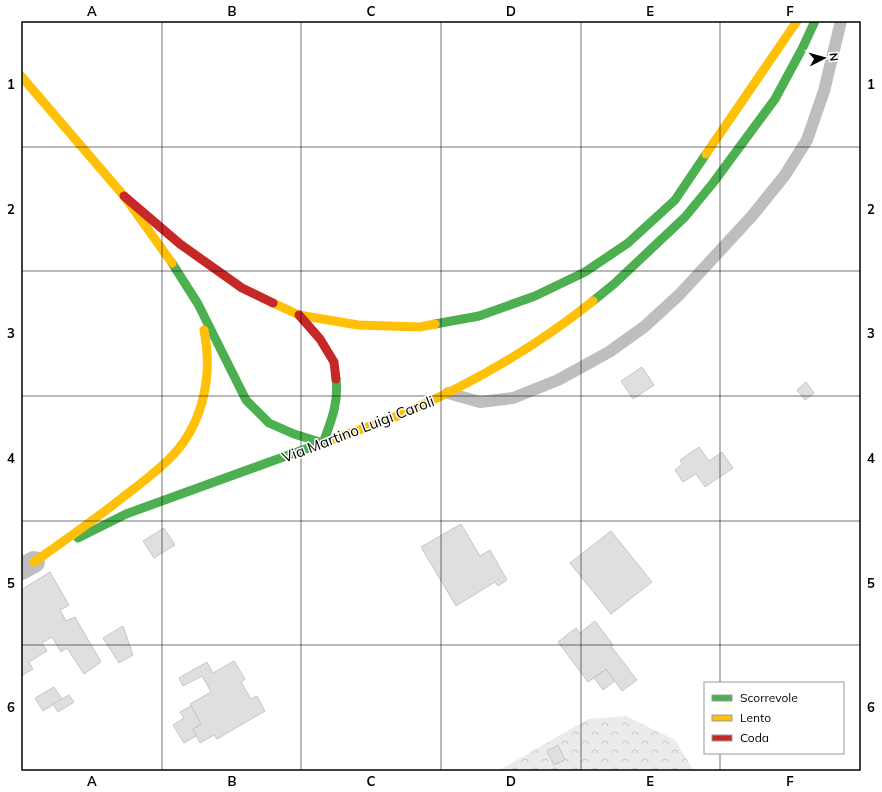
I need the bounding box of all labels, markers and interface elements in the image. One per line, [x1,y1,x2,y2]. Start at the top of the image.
text: A [87,3,97,19]
text: B [228,3,237,19]
text: C [367,3,376,19]
text: D [506,3,516,19]
text: E [646,3,654,19]
text: F [786,3,794,19]
north arrow [804,38,844,78]
text: N [827,52,841,62]
text: 1 [7,76,15,92]
text: 1 [867,76,875,92]
text: 2 [7,201,15,217]
text: 2 [867,201,875,217]
text: 3 [7,325,15,341]
text: 3 [867,325,875,341]
street label: Via Martino Luigi Caroli [279,391,437,467]
text: 4 [7,450,15,466]
text: 4 [867,450,875,466]
text: 5 [7,575,15,591]
text: 5 [867,575,875,591]
legend [704,682,844,754]
text: Scorrevole [740,690,798,705]
text: 6 [7,699,15,715]
text: 6 [867,699,875,715]
text: Lento [740,710,771,725]
text: Coda [740,730,769,745]
text: A [87,773,97,789]
text: B [228,773,237,789]
text: C [367,773,376,789]
text: D [506,773,516,789]
text: E [646,773,654,789]
text: F [786,773,794,789]

